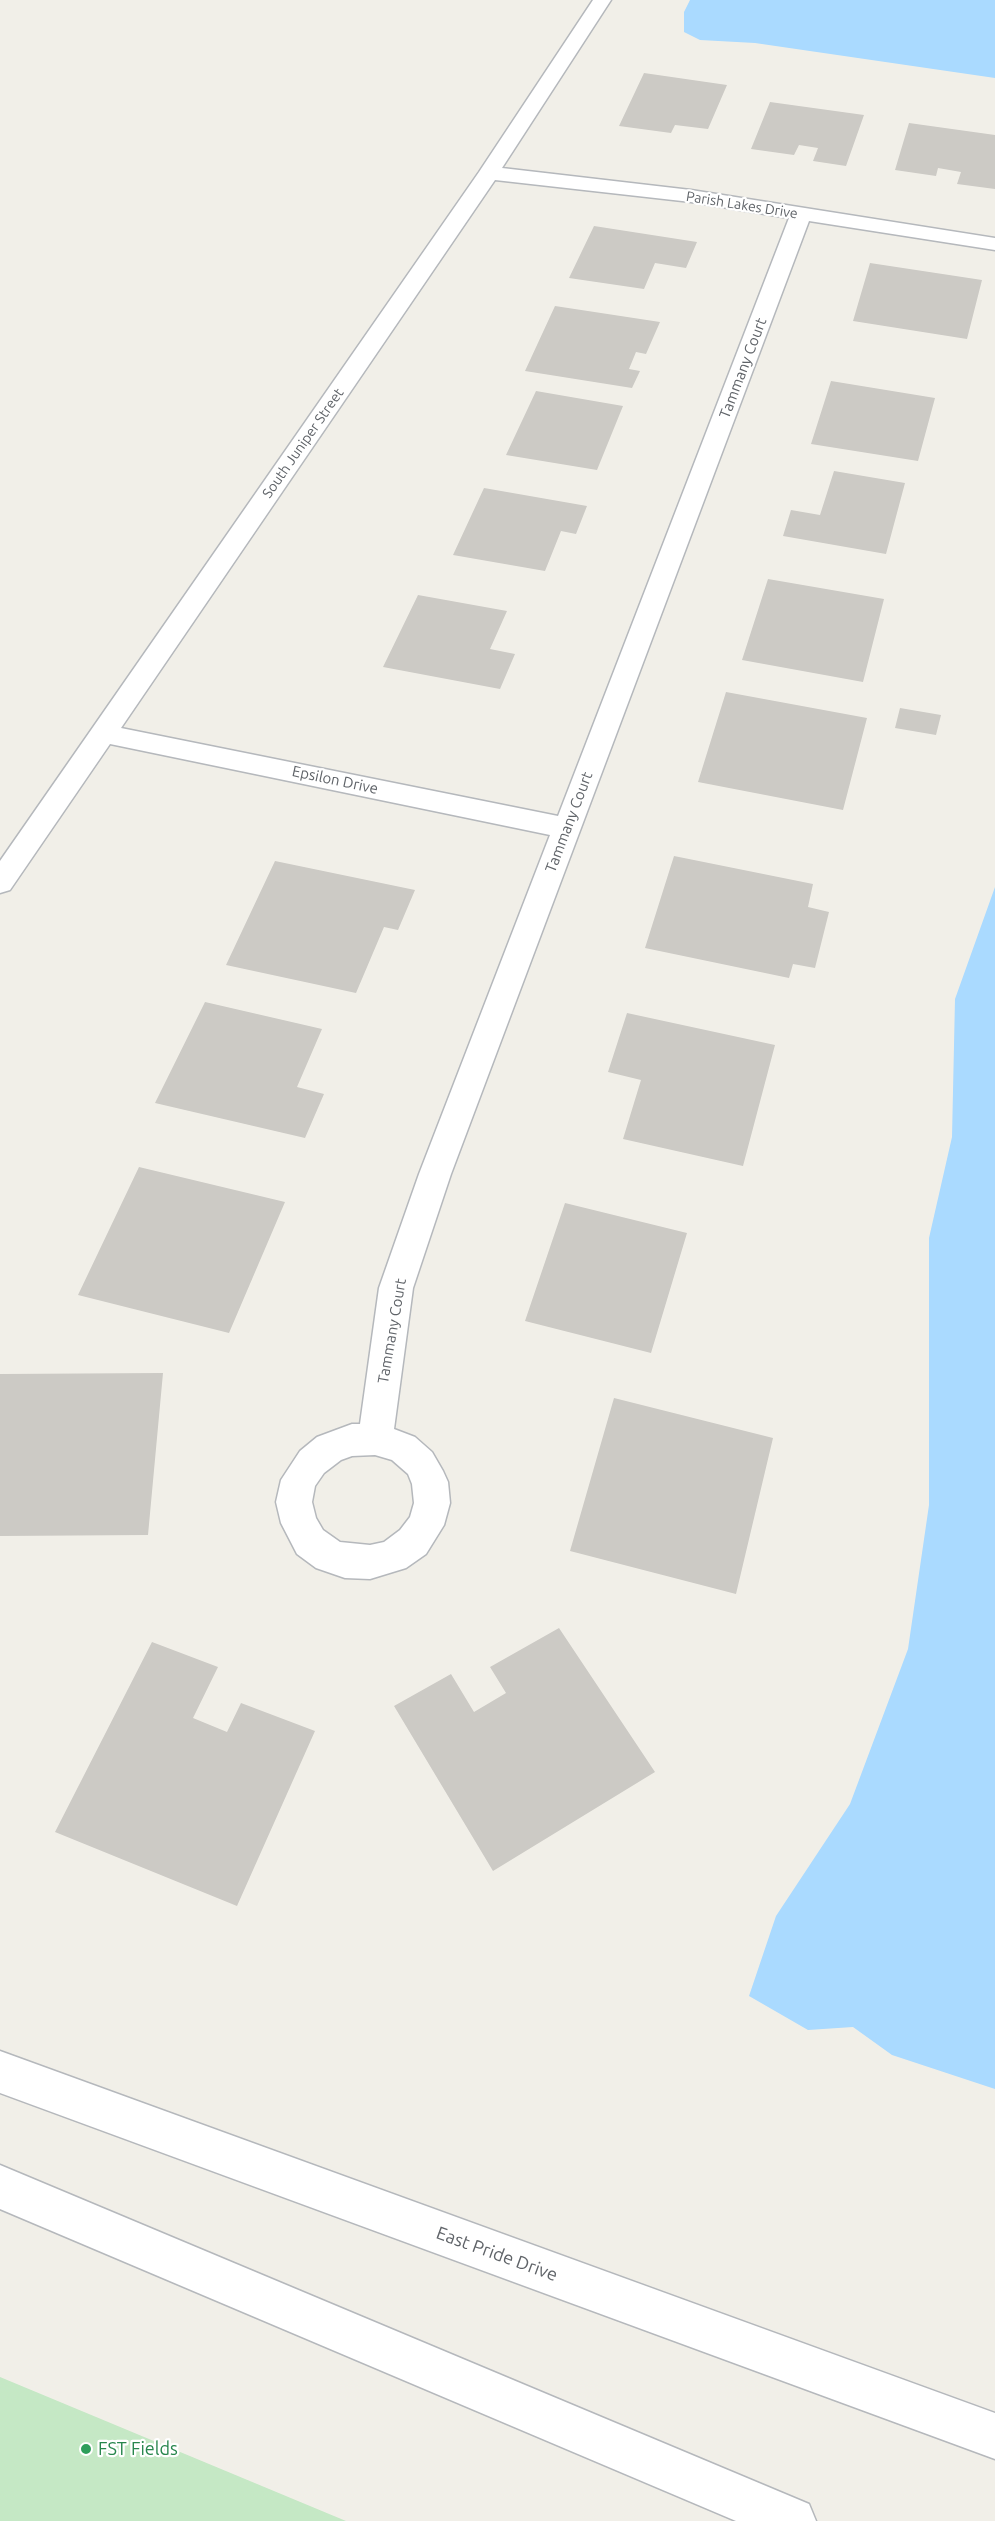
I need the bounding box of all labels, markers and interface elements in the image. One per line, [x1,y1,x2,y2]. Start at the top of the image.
street label: Parish Lakes Drive [685,188,799,222]
street label: Tammany Court [716,315,770,421]
street label: South Juniper Street [259,385,347,501]
street label: Epsilon Drive [290,762,380,798]
street label: Tammany Court [542,769,596,875]
street label: Tammany Court [374,1277,410,1385]
street label: East Pride Drive [433,2222,561,2286]
place label: FST Fields [98,2438,178,2460]
marker: FST Fields [79,2442,93,2456]

